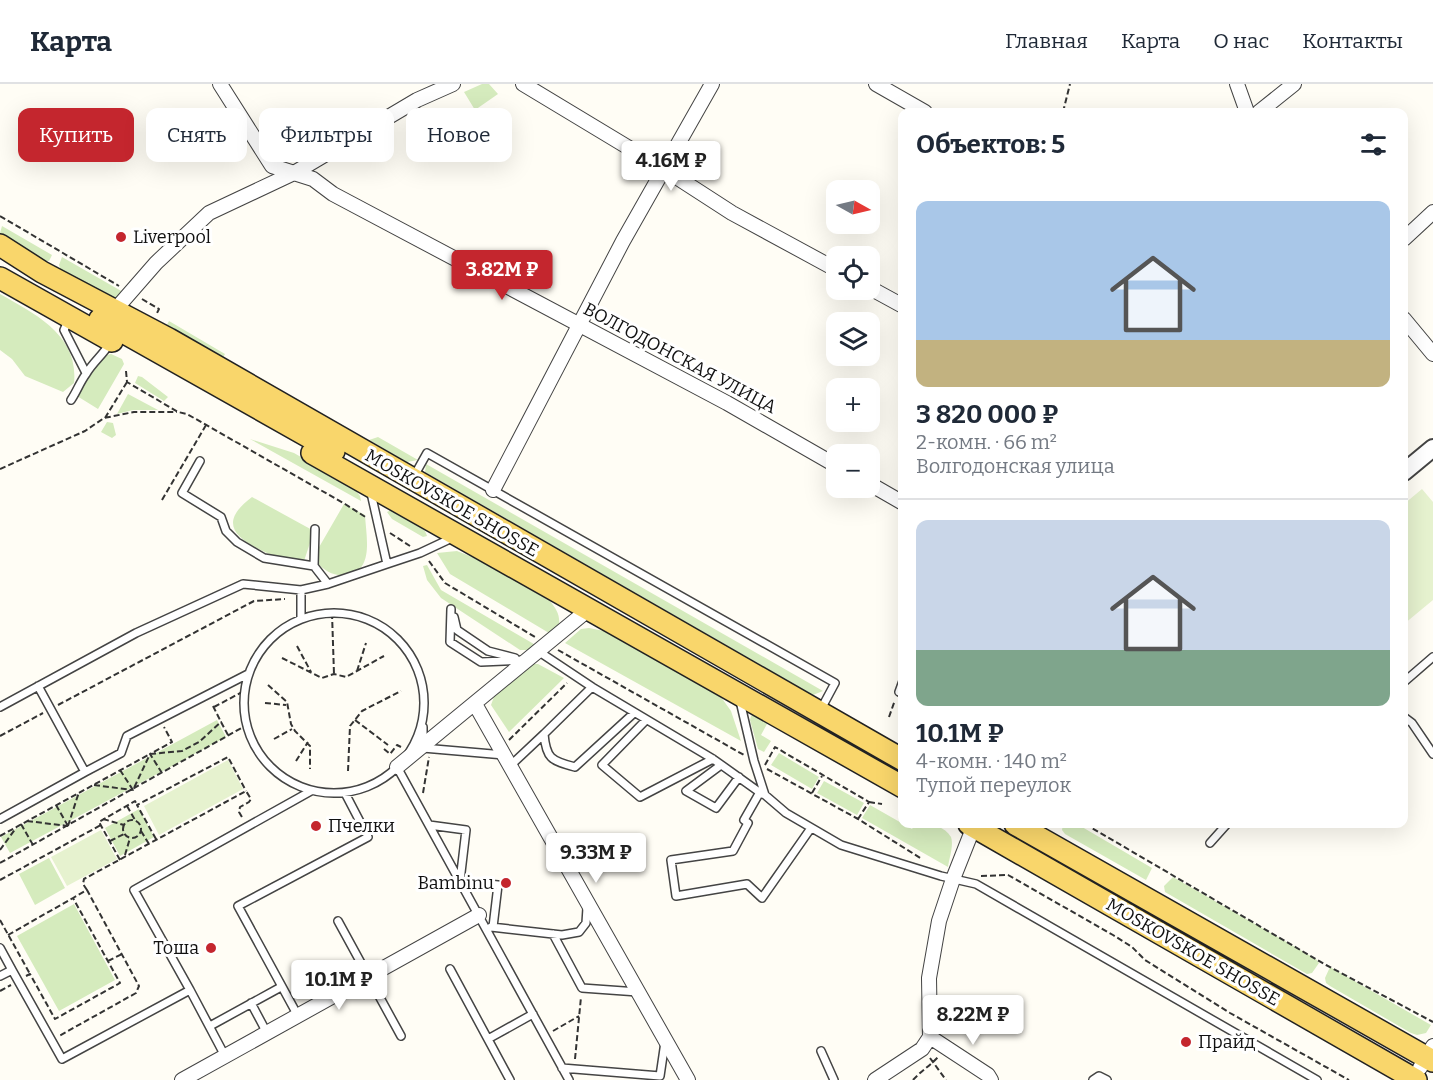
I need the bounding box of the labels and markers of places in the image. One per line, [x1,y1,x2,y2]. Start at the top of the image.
pin: 4.16M ₽ [616,141,726,192]
place label: Liverpool [133,226,211,248]
marker: Liverpool [114,230,128,244]
pin: 3.82M ₽ [447,250,557,301]
place label: Пчелки [328,815,395,837]
marker: Пчелки [309,819,323,833]
pin: 9.33M ₽ [541,833,651,884]
place label: Bambinu [417,872,494,894]
marker: Bambinu [499,876,513,890]
place label: Тоша [153,937,199,959]
marker: Тоша [204,941,218,955]
pin: 10.1M ₽ [284,960,394,1011]
pin: 8.22M ₽ [918,995,1028,1046]
place label: Прайд [1198,1031,1256,1053]
marker: Прайд [1179,1035,1193,1049]

